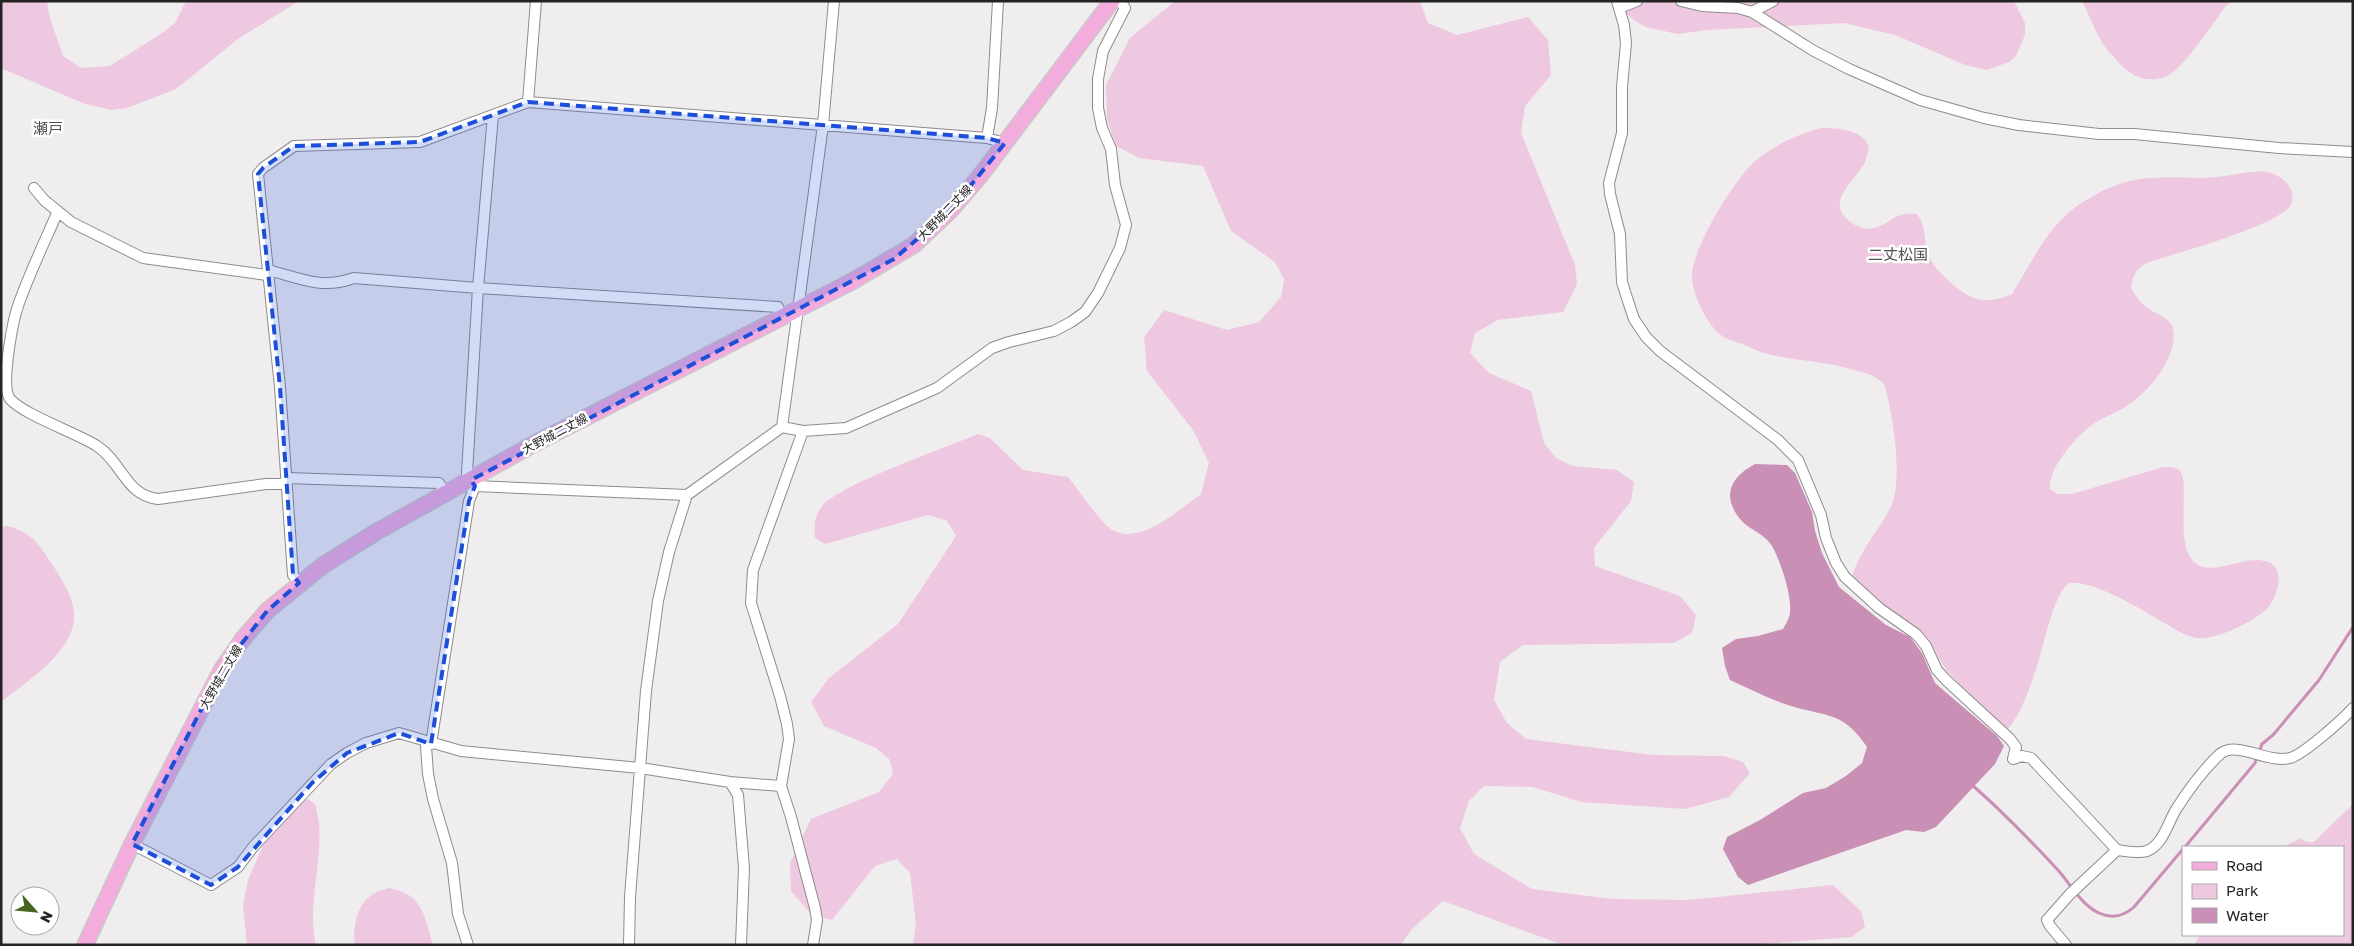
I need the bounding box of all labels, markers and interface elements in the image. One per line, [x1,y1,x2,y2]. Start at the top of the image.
district label: 瀬戸 [33,119,63,137]
street label: 大野城二丈線 [914,182,975,244]
district label: 二丈松国 [1868,245,1928,263]
street label: 大野城二丈線 [519,410,590,457]
street label: 大野城二丈線 [196,642,245,712]
legend [2182,846,2344,936]
text: Road [2226,856,2263,874]
text: Park [2226,881,2259,899]
north arrow [10,886,60,936]
text: Water [2226,906,2269,924]
text: N [37,909,57,926]

